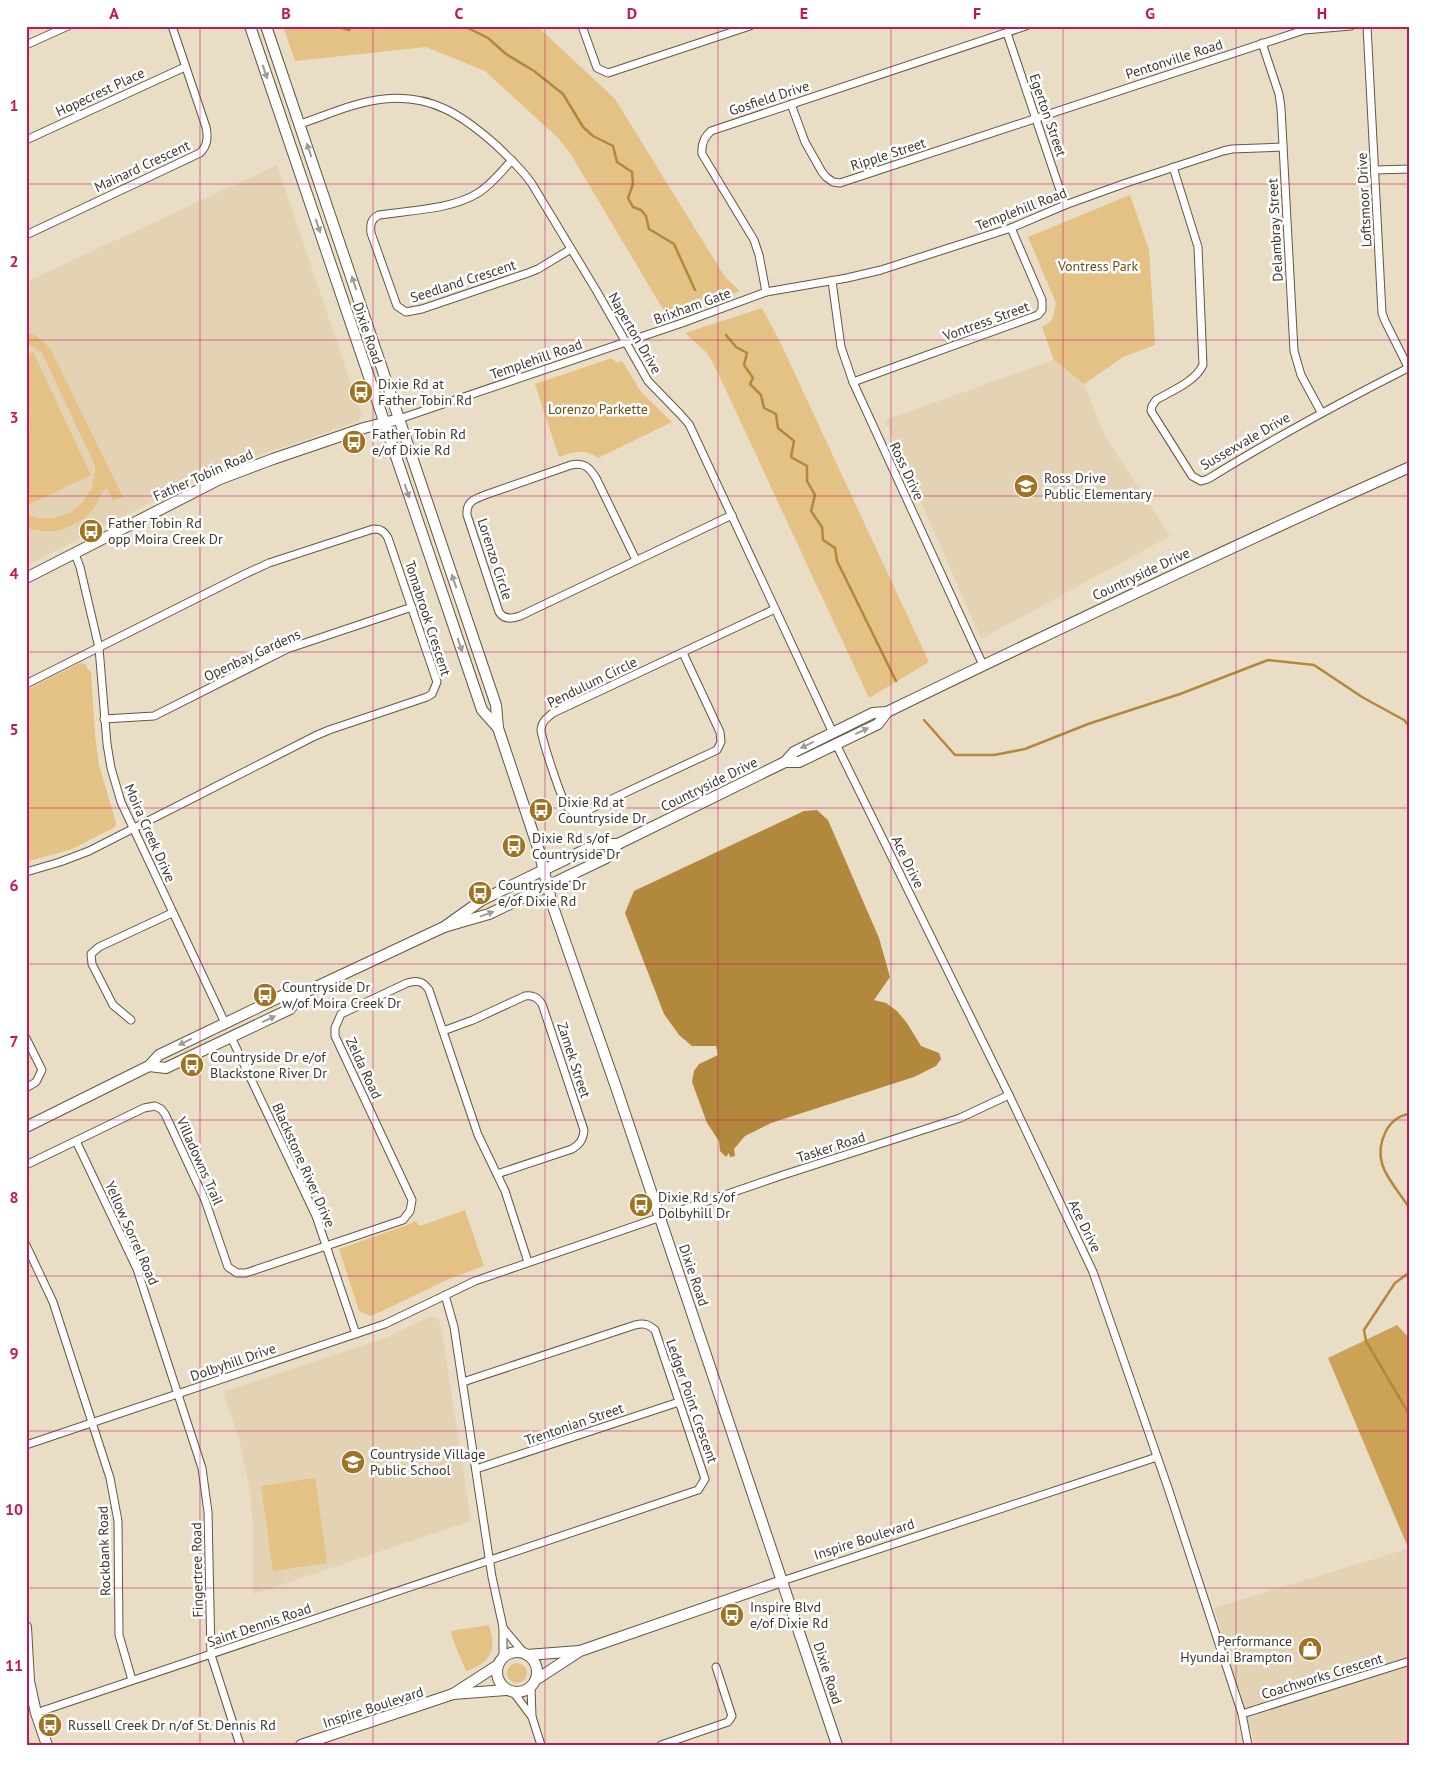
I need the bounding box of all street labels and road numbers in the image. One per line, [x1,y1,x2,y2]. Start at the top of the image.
street label: Pentonville Road [1123,35,1225,83]
street label: Hopecrest Place [53,64,147,120]
street label: Egerton Street [1025,71,1071,159]
street label: Gosfield Drive [727,77,811,119]
street label: Ripple Street [848,133,928,175]
street label: Mainard Crescent [91,136,193,196]
street label: Loftsmoor Drive [1353,152,1375,248]
street label: Delambray Street [1263,178,1287,282]
street label: Templehill Road [973,183,1069,235]
street label: Seedland Crescent [408,255,518,307]
street label: Brixham Gate [651,284,733,328]
street label: Naperton Drive [604,289,666,377]
street label: Vontress Street [940,297,1032,345]
street label: Dixie Road [349,300,387,366]
street label: Templehill Road [488,335,584,383]
street label: Sussexvale Drive [1197,408,1293,474]
street label: Ross Drive [886,439,928,503]
street label: Father Tobin Road [150,445,256,505]
street label: Lorenzo Circle [473,516,517,602]
street label: Countryside Drive [1089,544,1193,604]
street label: Tomabrook Crescent [401,558,455,678]
street label: Openbay Gardens [201,625,303,685]
street label: Pendulum Circle [544,652,640,712]
street label: Countryside Drive [658,753,760,815]
street label: Moira Creek Drive [120,781,180,885]
street label: Ace Drive [888,833,928,891]
street label: Zamek Street [553,1020,595,1100]
street label: Zelda Road [342,1034,386,1102]
street label: Blackstone River Drive [268,1100,340,1230]
street label: Villadowns Trail [172,1113,227,1208]
street label: Tasker Road [794,1127,868,1167]
street label: Yellow Sorrel Road [101,1178,163,1288]
street label: Ace Drive [1065,1197,1105,1255]
street label: Dixie Road [675,1242,713,1308]
street label: Ledger Point Crescent [662,1337,722,1466]
street label: Dolbyhill Drive [188,1339,278,1385]
street label: Trentonian Street [522,1399,626,1449]
street label: Rockbank Road [93,1506,115,1596]
street label: Inspire Boulevard [811,1514,917,1564]
street label: Fingertree Road [187,1522,207,1618]
street label: Saint Dennis Road [205,1599,313,1651]
street label: Dixie Road [809,1640,847,1706]
street label: Coachworks Crescent [1259,1649,1385,1703]
street label: Inspire Boulevard [320,1682,426,1732]

